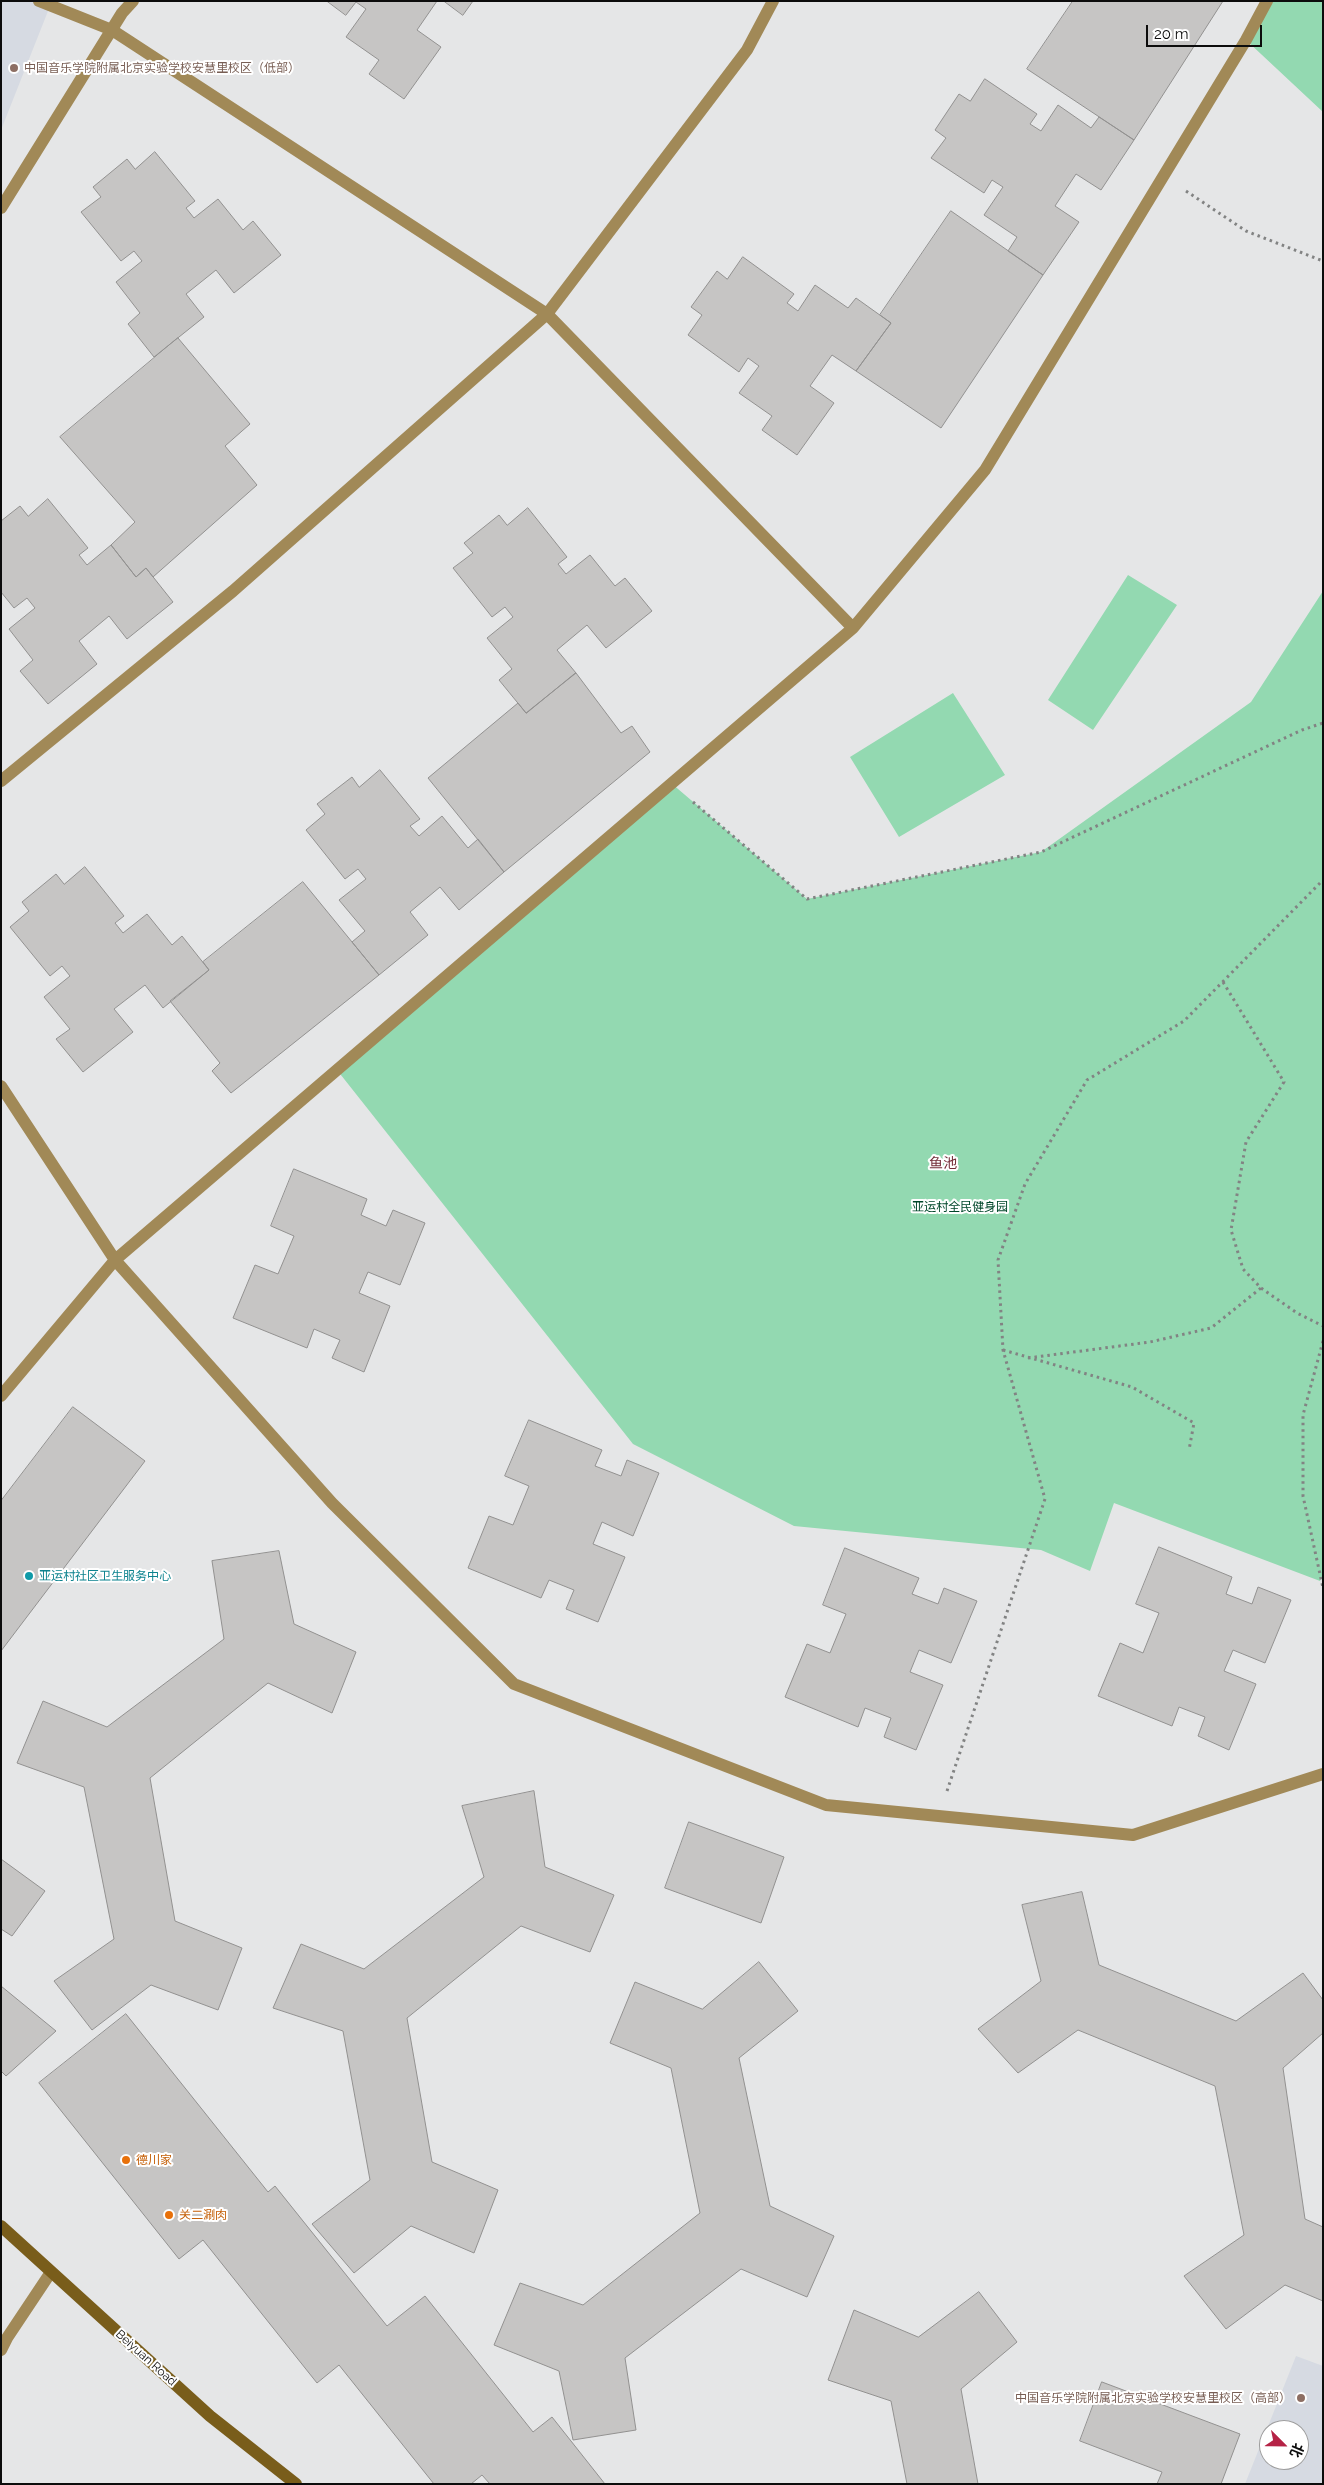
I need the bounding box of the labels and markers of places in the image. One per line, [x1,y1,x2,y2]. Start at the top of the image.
place label: 中国音乐学院附属北京实验学校安慧里校区（低部） [24,61,300,75]
marker: 中国音乐学院附属北京实验学校安慧里校区（低部） [8,62,20,74]
place label: 亚运村社区卫生服务中心 [39,1569,171,1583]
marker: 亚运村社区卫生服务中心 [23,1570,35,1582]
place label: 德川家 [136,2153,172,2167]
marker: 德川家 [120,2154,132,2166]
place label: 关二涮肉 [179,2208,227,2222]
marker: 关二涮肉 [163,2209,175,2221]
place label: 中国音乐学院附属北京实验学校安慧里校区（高部） [1015,2391,1291,2405]
marker: 中国音乐学院附属北京实验学校安慧里校区（高部） [1295,2392,1307,2404]

